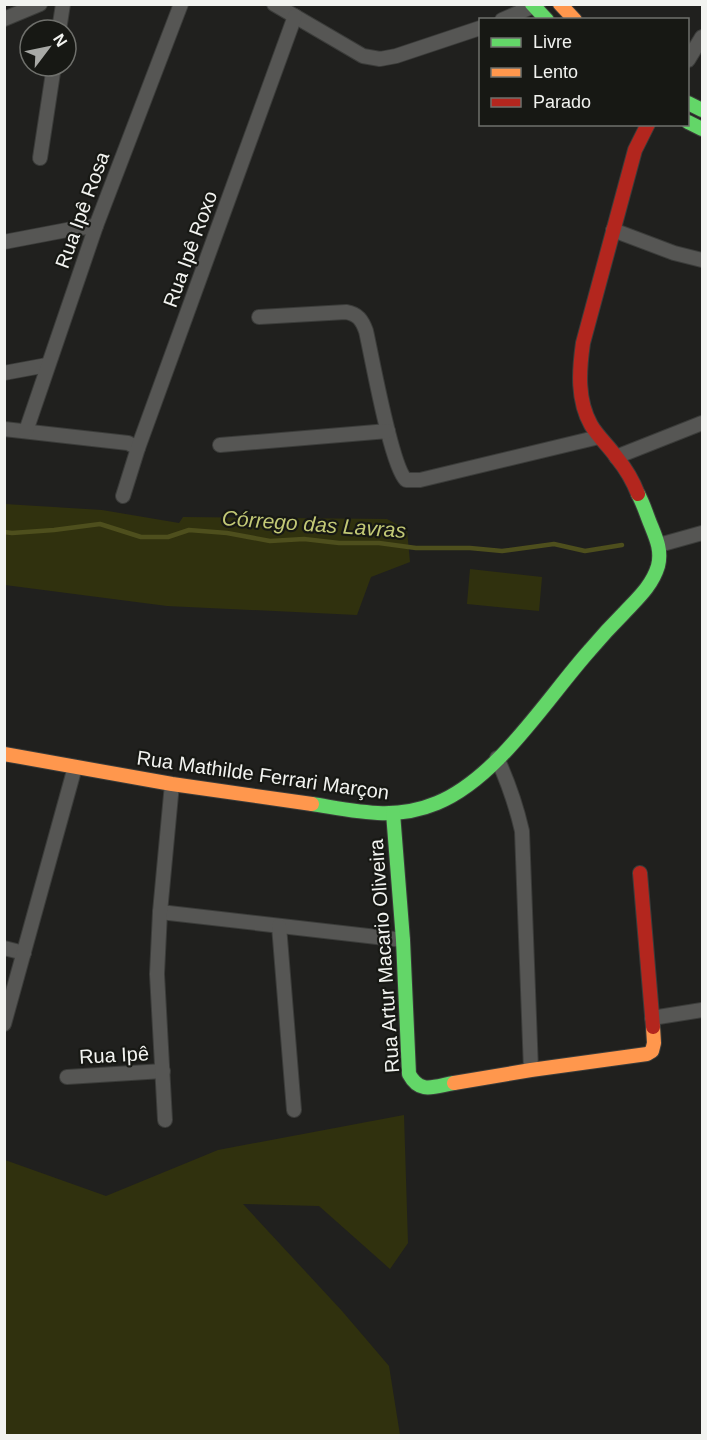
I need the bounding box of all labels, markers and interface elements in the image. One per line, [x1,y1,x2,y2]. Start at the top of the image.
north arrow [18,18,78,78]
legend [479,18,689,126]
text: N [50,31,71,50]
text: Livre [533,32,572,52]
text: Lento [533,62,578,82]
text: Parado [533,92,591,112]
street label: Rua Ipê Rosa [51,148,114,271]
street label: Rua Ipê Roxo [159,188,221,310]
water label: Córrego das Lavras [221,506,407,542]
street label: Rua Mathilde Ferrari Marçon [135,746,391,804]
street label: Rua Artur Macario Oliveira [365,837,403,1074]
street label: Rua Ipê [78,1042,150,1068]

